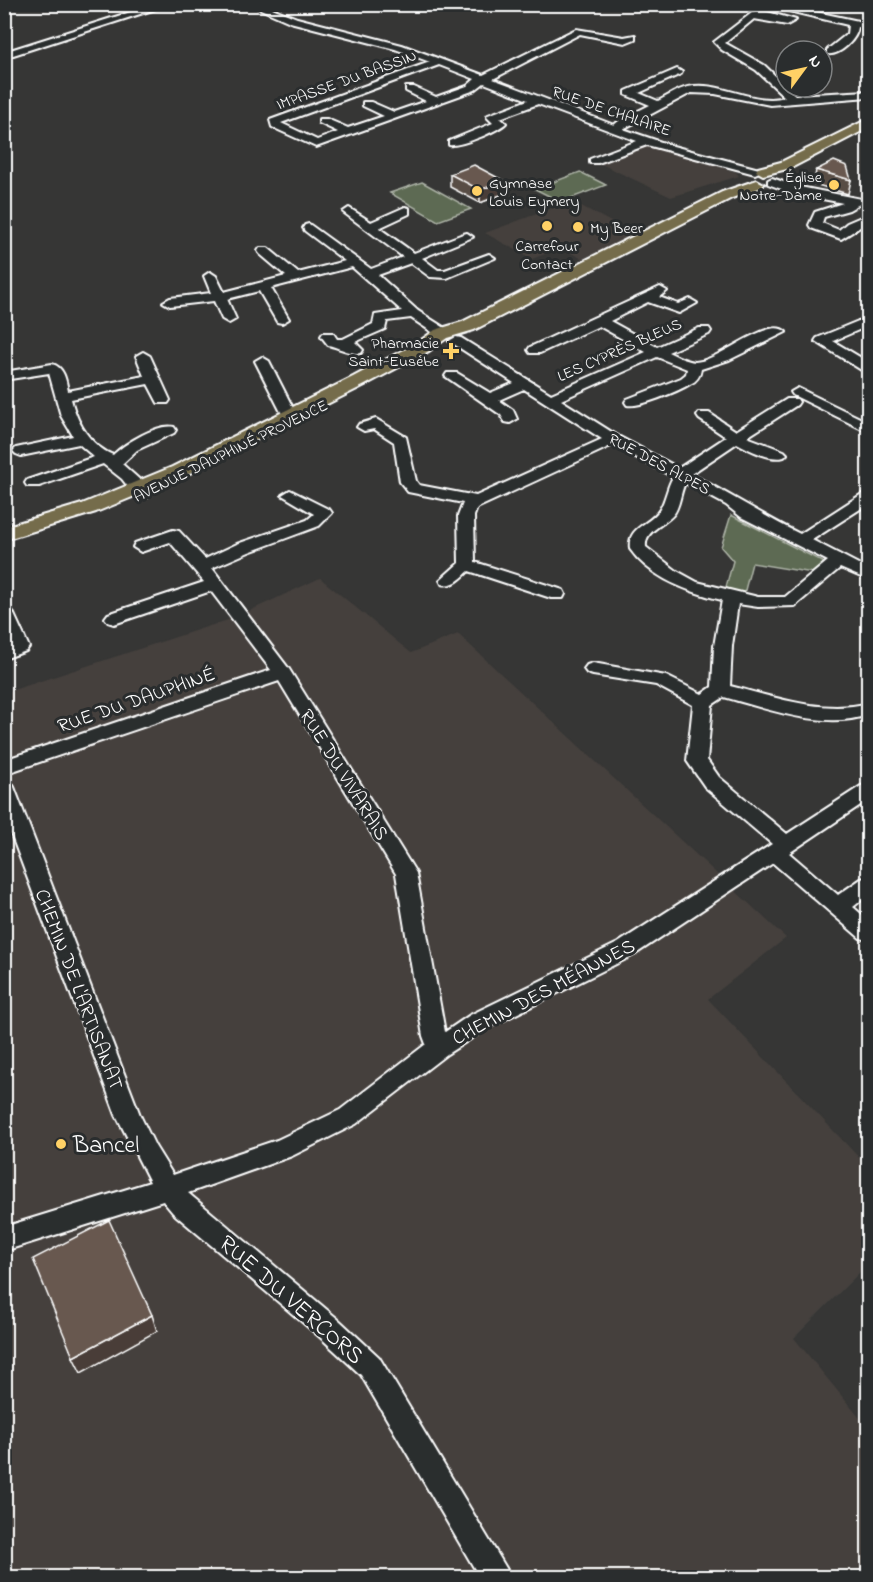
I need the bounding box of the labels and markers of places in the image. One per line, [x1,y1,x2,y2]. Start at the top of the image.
place label: Église Notre-Dame [739,166,823,208]
place label: Gymnase Louis Eymery [489,172,580,214]
marker: Église Notre-Dame [827,178,841,192]
marker: Gymnase Louis Eymery [470,184,484,198]
place label: My Beer [590,217,643,241]
marker: Carrefour Contact [540,219,554,233]
marker: My Beer [571,220,585,234]
place label: Carrefour Contact [515,235,579,277]
place label: Pharmacie Saint-Eusèbe [348,332,440,374]
marker: Pharmacie Saint-Eusèbe [444,344,458,358]
place label: Bancel [72,1129,139,1164]
marker: Bancel [54,1137,68,1151]

